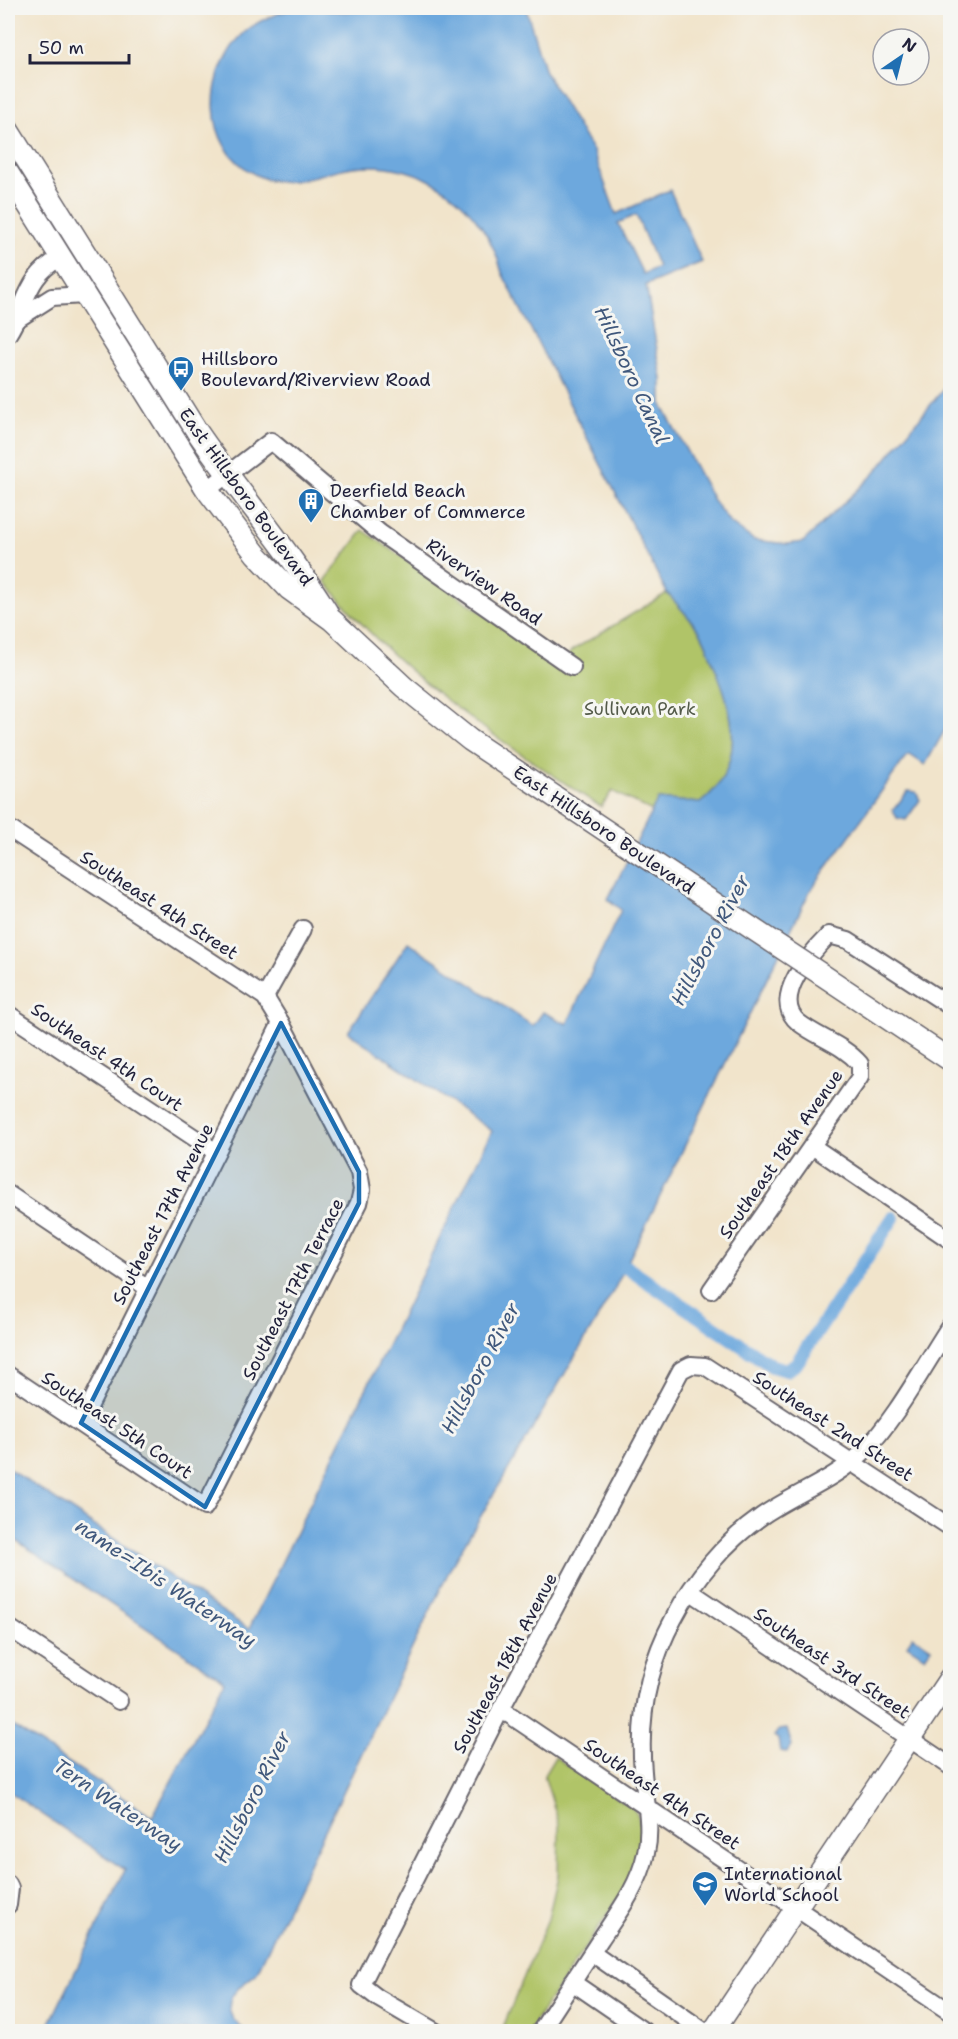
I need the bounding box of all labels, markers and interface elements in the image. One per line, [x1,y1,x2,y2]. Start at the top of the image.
scale bar [30,27,129,65]
north arrow [871,27,931,87]
text: N [898,33,921,57]
text: 50 m [39,36,84,60]
water label: Hillsboro Canal [589,302,675,448]
place label: Hillsboro Boulevard/Riverview Road [201,347,431,392]
bus stop icon: Hillsboro Boulevard/Riverview Road [166,354,196,392]
street label: East Hillsboro Boulevard [173,403,319,591]
place label: Deerfield Beach Chamber of Commerce [330,479,526,524]
building icon: Deerfield Beach Chamber of Commerce [296,486,326,524]
street label: Riverview Road [421,533,547,631]
park label: Sullivan Park [584,697,696,721]
street label: East Hillsboro Boulevard [508,760,700,900]
street label: Southeast 4th Street [75,845,243,965]
water label: Hillsboro River [665,869,756,1010]
street label: Southeast 4th Court [26,997,188,1117]
street label: Southeast 18th Avenue [713,1065,849,1243]
street label: Southeast 17th Avenue [107,1119,219,1309]
street label: Southeast 17th Terrace [237,1194,349,1384]
water label: Hillsboro River [435,1297,526,1438]
street label: Southeast 2nd Street [748,1365,918,1487]
street label: Southeast 5th Court [37,1366,197,1484]
water label: name=Ibis Waterway [70,1513,262,1653]
street label: Southeast 18th Avenue [447,1568,563,1758]
street label: Southeast 3rd Street [749,1602,915,1724]
water label: Hillsboro River [208,1726,297,1867]
street label: Southeast 4th Street [579,1733,745,1855]
water label: Tern Waterway [49,1752,187,1858]
place label: International World School [724,1862,843,1907]
school or university icon: International World School [690,1869,720,1907]

